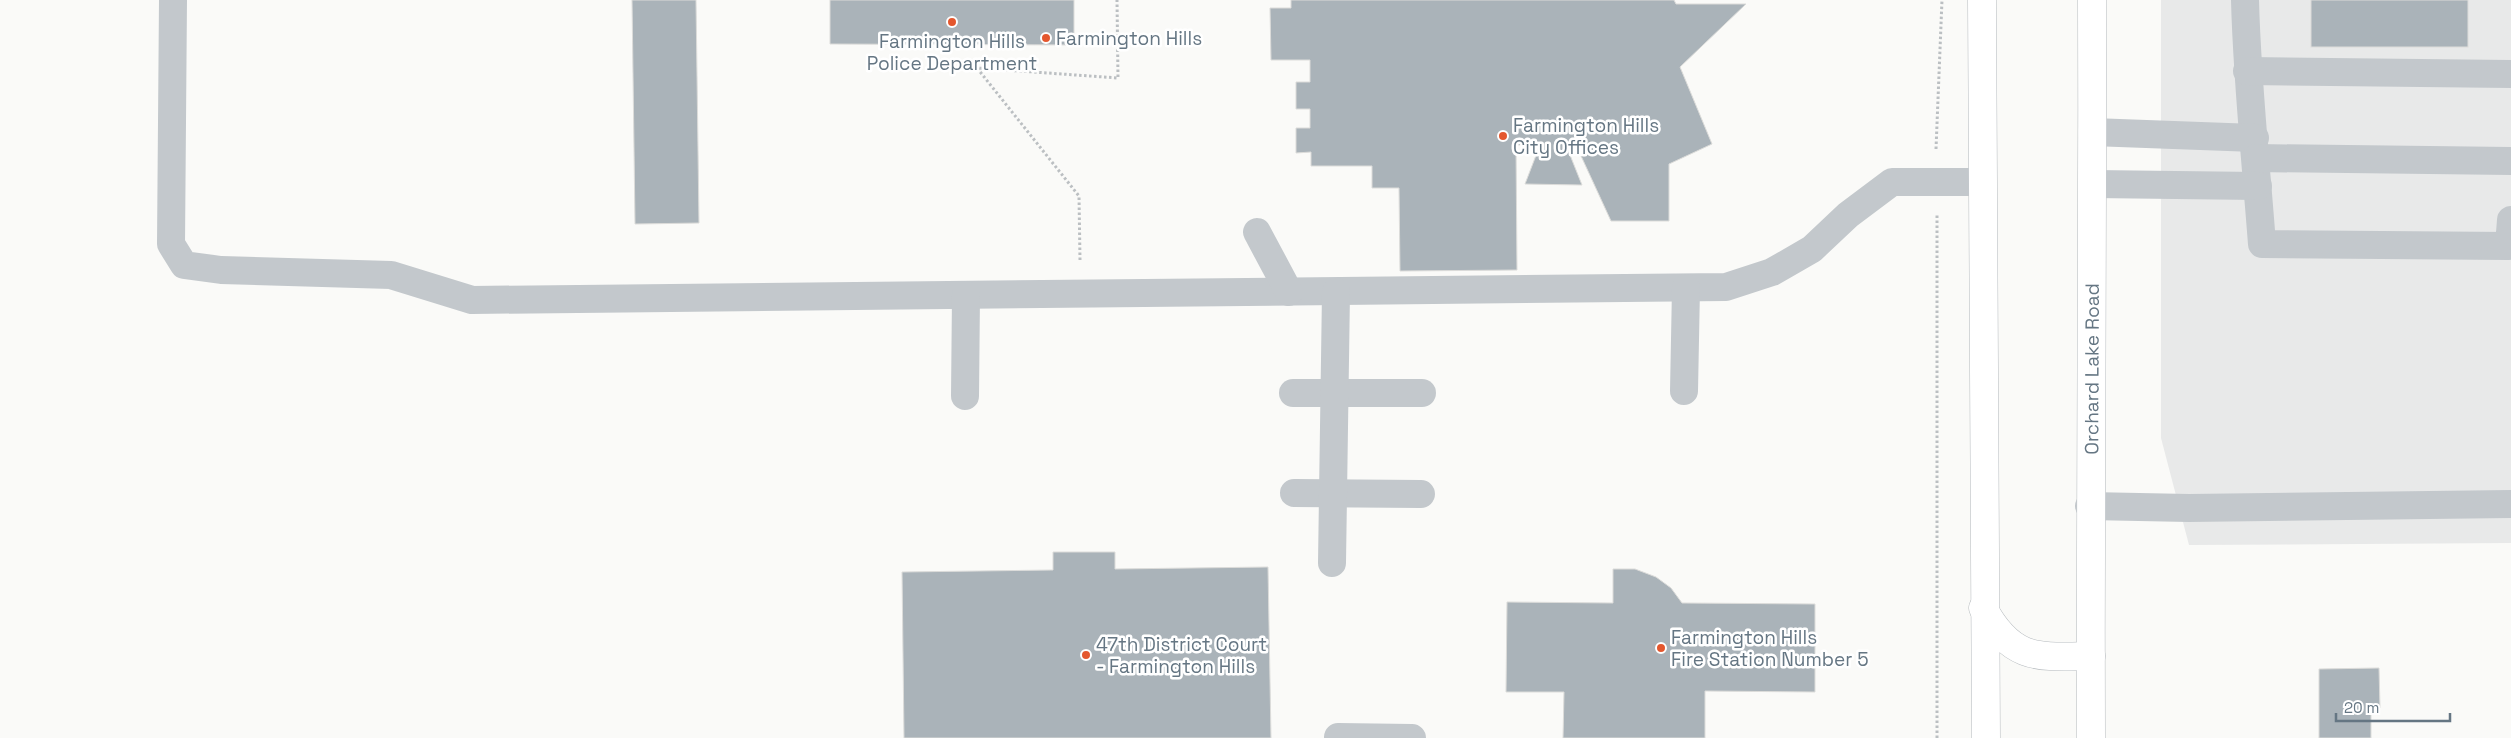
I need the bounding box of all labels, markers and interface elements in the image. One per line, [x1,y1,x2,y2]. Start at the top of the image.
marker: Farmington Hills Police Department [946,16,958,28]
place label: Farmington Hills [1056,26,1202,51]
place label: Farmington Hills Police Department [867,29,1037,76]
marker: Farmington Hills [1040,32,1052,44]
place label: Farmington Hills City Offices [1513,113,1659,160]
marker: Farmington Hills City Offices [1497,130,1509,142]
street label: Orchard Lake Road [2079,283,2105,455]
place label: Farmington Hills Fire Station Number 5 [1671,625,1869,672]
place label: 47th District Court - Farmington Hills [1096,632,1267,679]
marker: Farmington Hills Fire Station Number 5 [1655,642,1667,654]
marker: 47th District Court - Farmington Hills [1080,649,1092,661]
scale bar [2336,690,2450,722]
text: 20 m [2344,698,2379,717]

